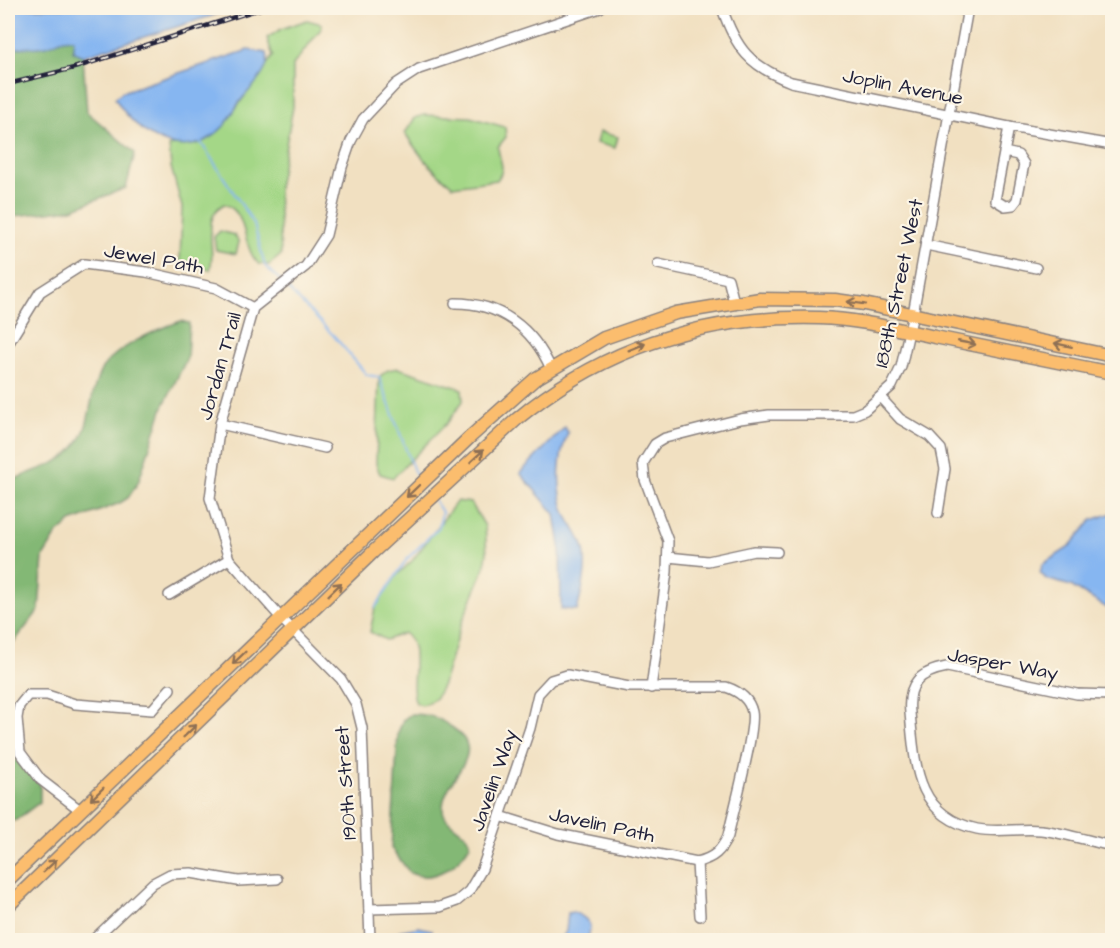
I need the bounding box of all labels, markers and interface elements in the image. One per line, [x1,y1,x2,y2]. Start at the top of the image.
street label: Joplin Avenue [840,62,966,112]
street label: 188th Street West [867,196,931,370]
street label: Jewel Path [102,236,206,282]
one-way arrow [846,298,866,309]
street label: Jordan Trail [191,309,249,424]
one-way arrow [957,338,976,349]
one-way arrow [1053,338,1072,350]
one-way arrow [628,341,646,352]
one-way arrow [470,448,485,463]
one-way arrow [405,484,420,498]
one-way arrow [328,582,343,596]
street label: Jasper Way [945,640,1060,688]
one-way arrow [231,651,246,665]
one-way arrow [183,723,198,738]
street label: 190th Street [328,725,364,841]
street label: Javelin Way [463,726,525,835]
one-way arrow [89,787,104,802]
street label: Javelin Path [547,800,657,850]
one-way arrow [42,859,57,873]

